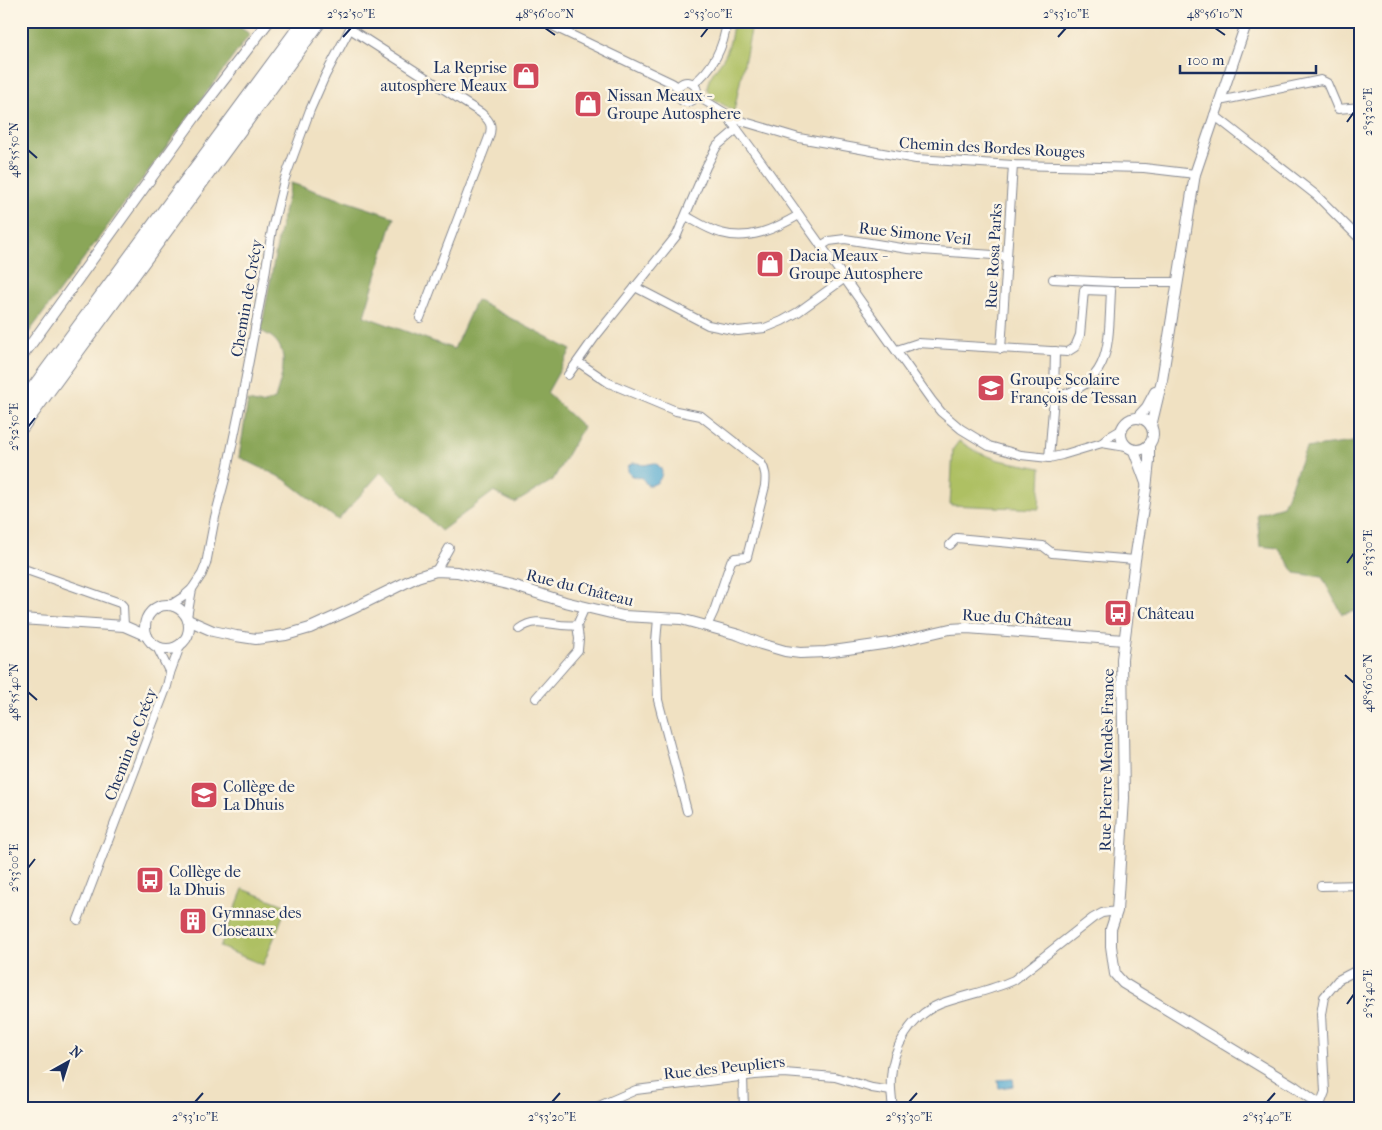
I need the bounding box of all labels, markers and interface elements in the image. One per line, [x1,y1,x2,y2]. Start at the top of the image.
text: 2°52'50"E [327,7,375,21]
text: 48°56'00"N [516,7,574,21]
text: 2°53'00"E [684,7,732,21]
text: 2°53'10"E [1043,7,1089,21]
text: 48°56'10"N [1187,7,1243,21]
scale bar [1180,42,1316,74]
text: 100 m [1187,51,1225,69]
place label: La Reprise autosphere Meaux [380,58,508,95]
shop icon: La Reprise autosphere Meaux [511,61,541,91]
place label: Nissan Meaux - Groupe Autosphere [607,86,741,123]
text: 2°53'20"E [1361,88,1375,136]
shop icon: Nissan Meaux - Groupe Autosphere [573,89,603,119]
text: 48°55'50"N [7,122,21,178]
street label: Chemin des Bordes Rouges [899,133,1085,162]
street label: Rue Rosa Parks [981,203,1006,309]
street label: Rue Simone Veil [858,218,973,249]
street label: Chemin de Crécy [227,237,266,358]
place label: Dacia Meaux - Groupe Autosphere [789,246,923,283]
shop icon: Dacia Meaux - Groupe Autosphere [755,249,785,279]
place label: Groupe Scolaire François de Tessan [1010,370,1138,407]
school or university icon: Groupe Scolaire François de Tessan [976,373,1006,403]
text: 2°52'50"E [7,403,21,451]
text: 2°53'30"E [1361,530,1375,576]
street label: Rue du Château [524,565,636,610]
bus stop icon: Château [1103,598,1133,628]
place label: Château [1137,604,1194,623]
street label: Rue du Château [962,605,1072,630]
text: 48°56'00"N [1361,654,1375,712]
text: 48°55'40"N [7,663,21,721]
street label: Rue Pierre Mendès France [1095,668,1118,852]
street label: Chemin de Crécy [100,685,161,803]
place label: Collège de La Dhuis [223,777,295,814]
school or university icon: Collège de La Dhuis [189,780,219,810]
text: 2°53'00"E [7,844,21,892]
place label: Collège de la Dhuis [168,862,241,899]
bus stop icon: Collège de la Dhuis [135,865,165,895]
place label: Gymnase des Closeaux [212,903,302,940]
building icon: Gymnase des Closeaux [178,906,208,936]
text: 2°53'40"E [1361,970,1375,1018]
north arrow [42,1038,92,1088]
text: N [66,1042,86,1062]
street label: Rue des Peupliers [662,1052,786,1083]
text: 2°53'10"E [172,1110,218,1124]
text: 2°53'20"E [528,1110,576,1124]
text: 2°53'30"E [886,1110,932,1124]
text: 2°53'40"E [1243,1110,1291,1124]

